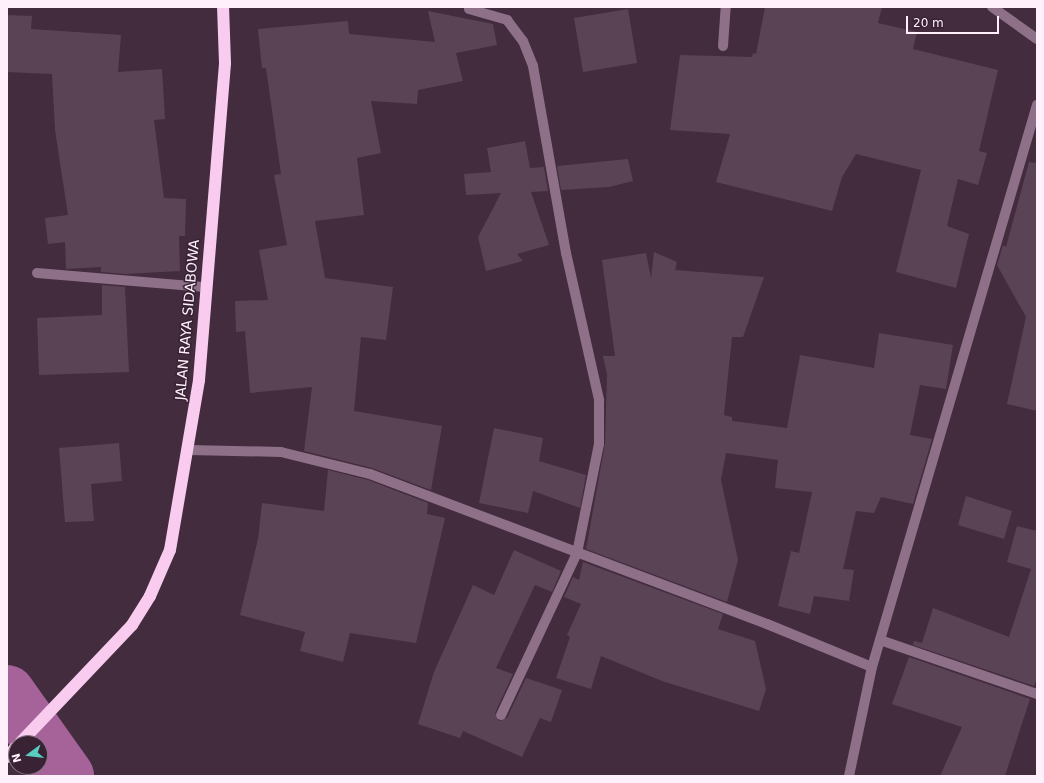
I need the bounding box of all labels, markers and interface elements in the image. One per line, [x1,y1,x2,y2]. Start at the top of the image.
scale bar [908,8,1001,34]
text: 20 m [913,16,944,30]
street label: JALAN RAYA SIDABOWA [172,239,202,401]
north arrow [8,735,48,775]
text: N [9,752,24,764]

